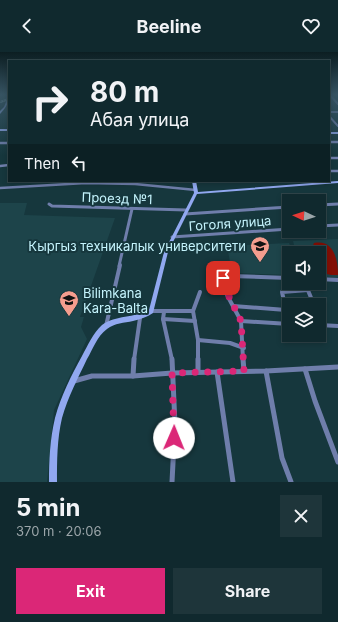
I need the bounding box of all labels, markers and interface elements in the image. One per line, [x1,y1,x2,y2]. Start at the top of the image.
icon: back [16,15,38,37]
icon: heart [300,15,322,37]
text: Beeline [136,16,202,37]
text: 80 m [90,75,159,109]
icon: right [24,76,76,128]
text: Абая улица [90,109,189,130]
icon: left [68,152,90,174]
text: Then [24,154,60,173]
street label: Проезд №1 [81,189,153,207]
north arrow [282,194,326,238]
map controls [282,194,326,342]
street label: Гоголя улица [188,212,272,234]
school or university icon: Кыргыз техникалык университети [249,235,271,263]
place label: Кыргыз техникалык университети [28,238,246,254]
button: sound [282,246,326,290]
pin [206,261,240,295]
icon: arrive [212,267,234,289]
place label: Bilimkana Kara-Balta [83,285,148,316]
school or university icon: Bilimkana Kara-Balta [58,289,80,317]
button: layers [282,298,326,342]
position arrow [153,417,195,459]
text: 5 min [16,493,80,522]
button: close [280,495,322,537]
text: 370 m · 20:06 [16,523,102,539]
button: Exit [16,568,165,614]
button: Share [173,568,322,614]

